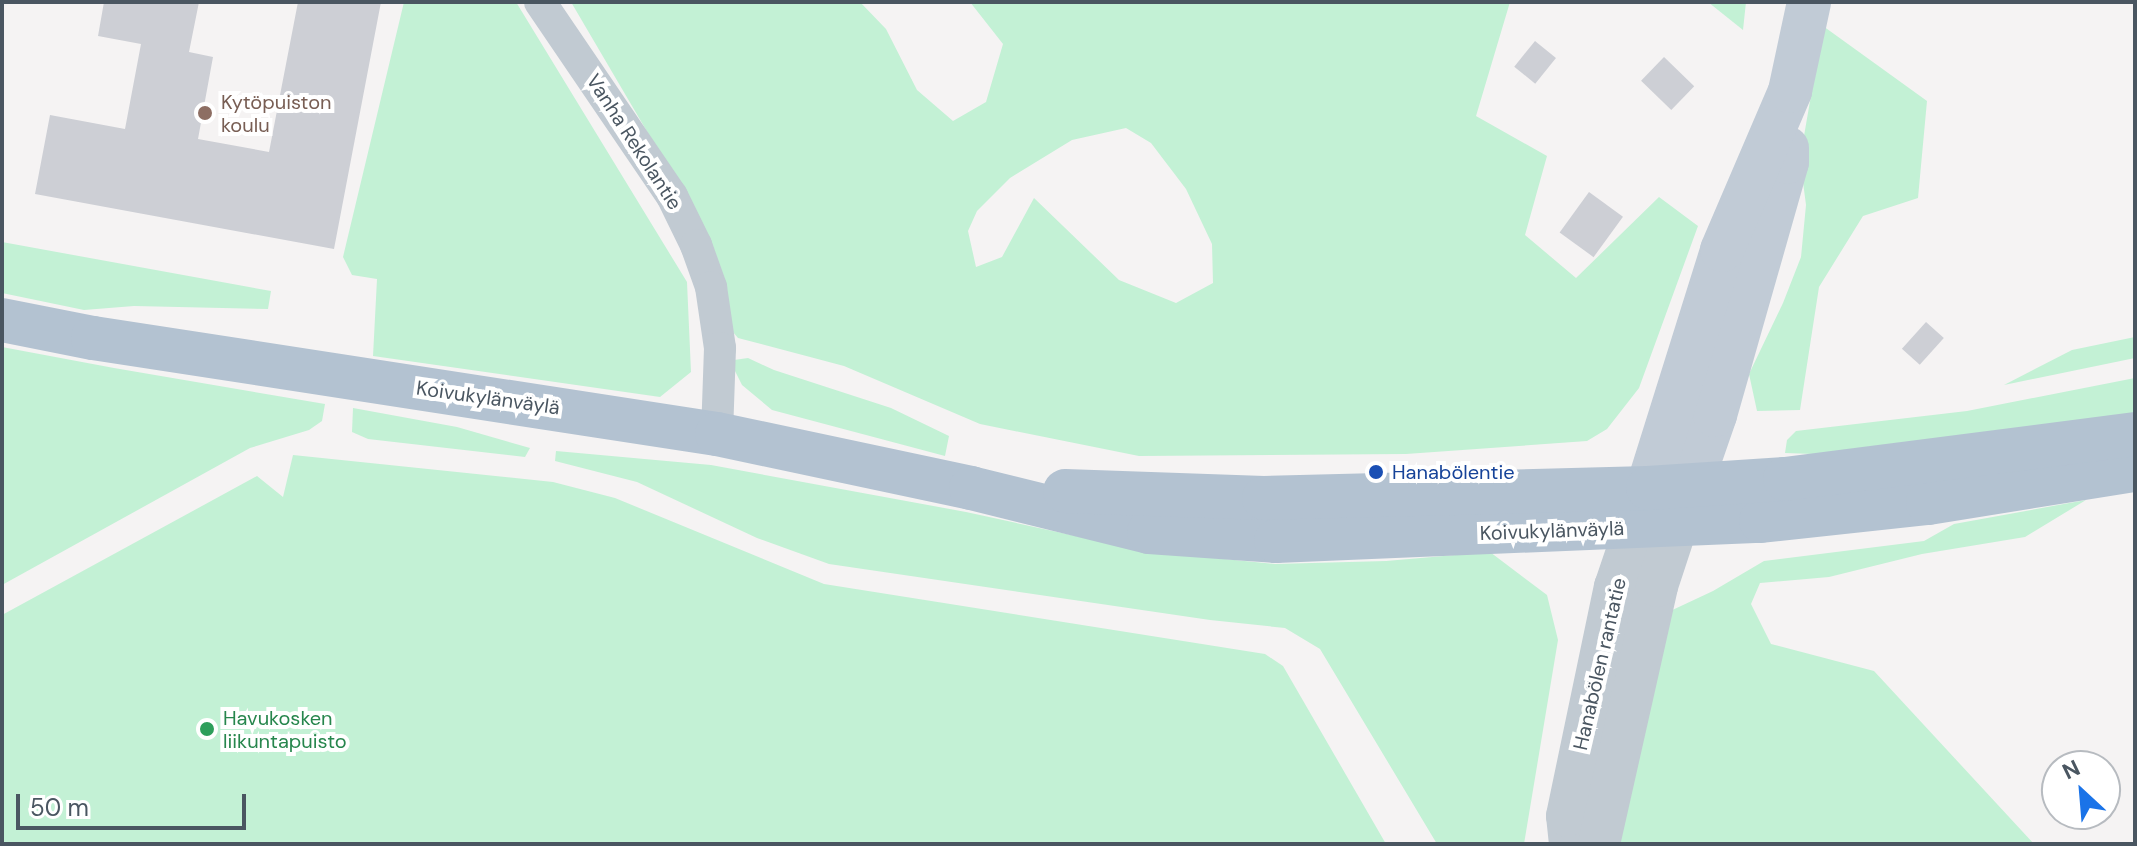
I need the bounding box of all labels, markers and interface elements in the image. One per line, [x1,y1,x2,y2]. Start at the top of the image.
street label: Vanha Rekolantie [581,70,687,214]
place label: Kytöpuiston koulu [221,90,331,137]
marker: Kytöpuiston koulu [196,104,214,122]
street label: Koivukylänväylä [415,376,561,420]
place label: Hanabölentie [1392,460,1515,484]
marker: Hanabölentie [1367,463,1385,481]
street label: Koivukylänväylä [1479,516,1625,546]
street label: Hanabölen rantatie [1569,576,1631,752]
place label: Havukosken liikuntapuisto [223,706,347,753]
marker: Havukosken liikuntapuisto [198,720,216,738]
north arrow [2041,750,2121,830]
text: N [2058,753,2085,786]
scale bar [20,778,250,828]
text: 50 m [30,792,89,823]

